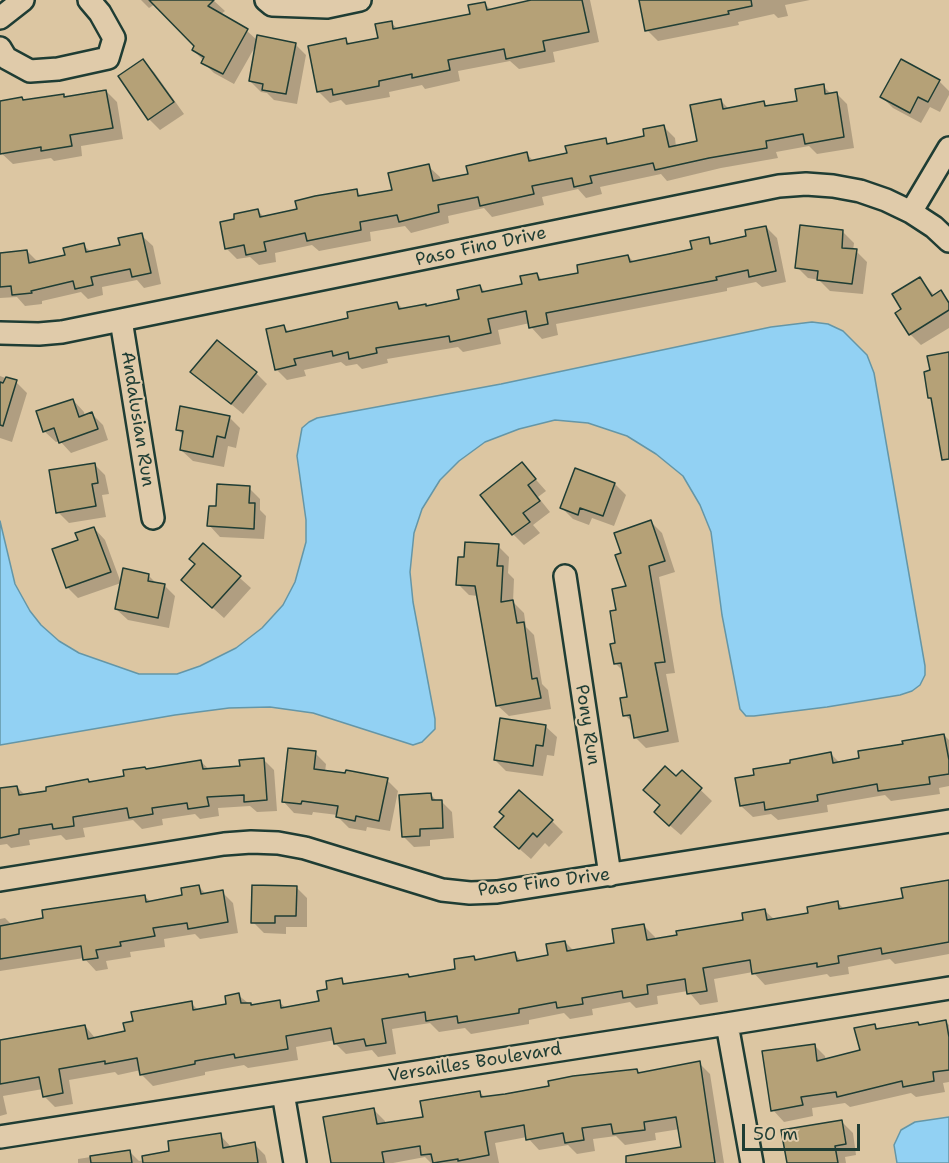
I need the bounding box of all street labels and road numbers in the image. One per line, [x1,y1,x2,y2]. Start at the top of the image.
street label: Paso Fino Drive [414,223,548,271]
street label: Andalusian Run [116,350,158,488]
street label: Pony Run [570,683,604,767]
street label: Paso Fino Drive [477,864,611,902]
street label: Versailles Boulevard [387,1039,563,1087]

